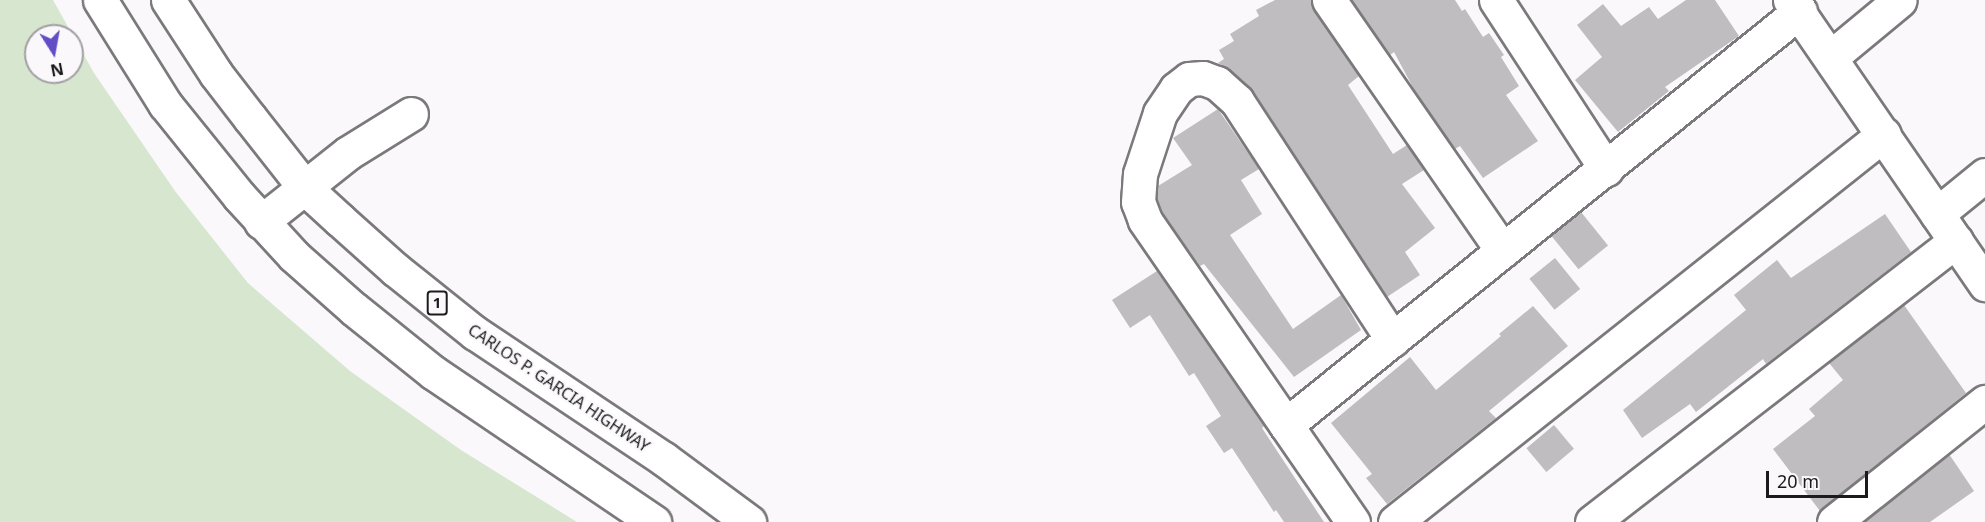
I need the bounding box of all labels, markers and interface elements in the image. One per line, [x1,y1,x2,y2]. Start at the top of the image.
north arrow [24,24,84,84]
text: N [49,58,66,82]
road number: 1 [426,291,448,315]
street label: CARLOS P. GARCIA HIGHWAY [465,320,653,456]
scale bar [1769,459,1871,497]
text: 20 m [1777,469,1819,493]

